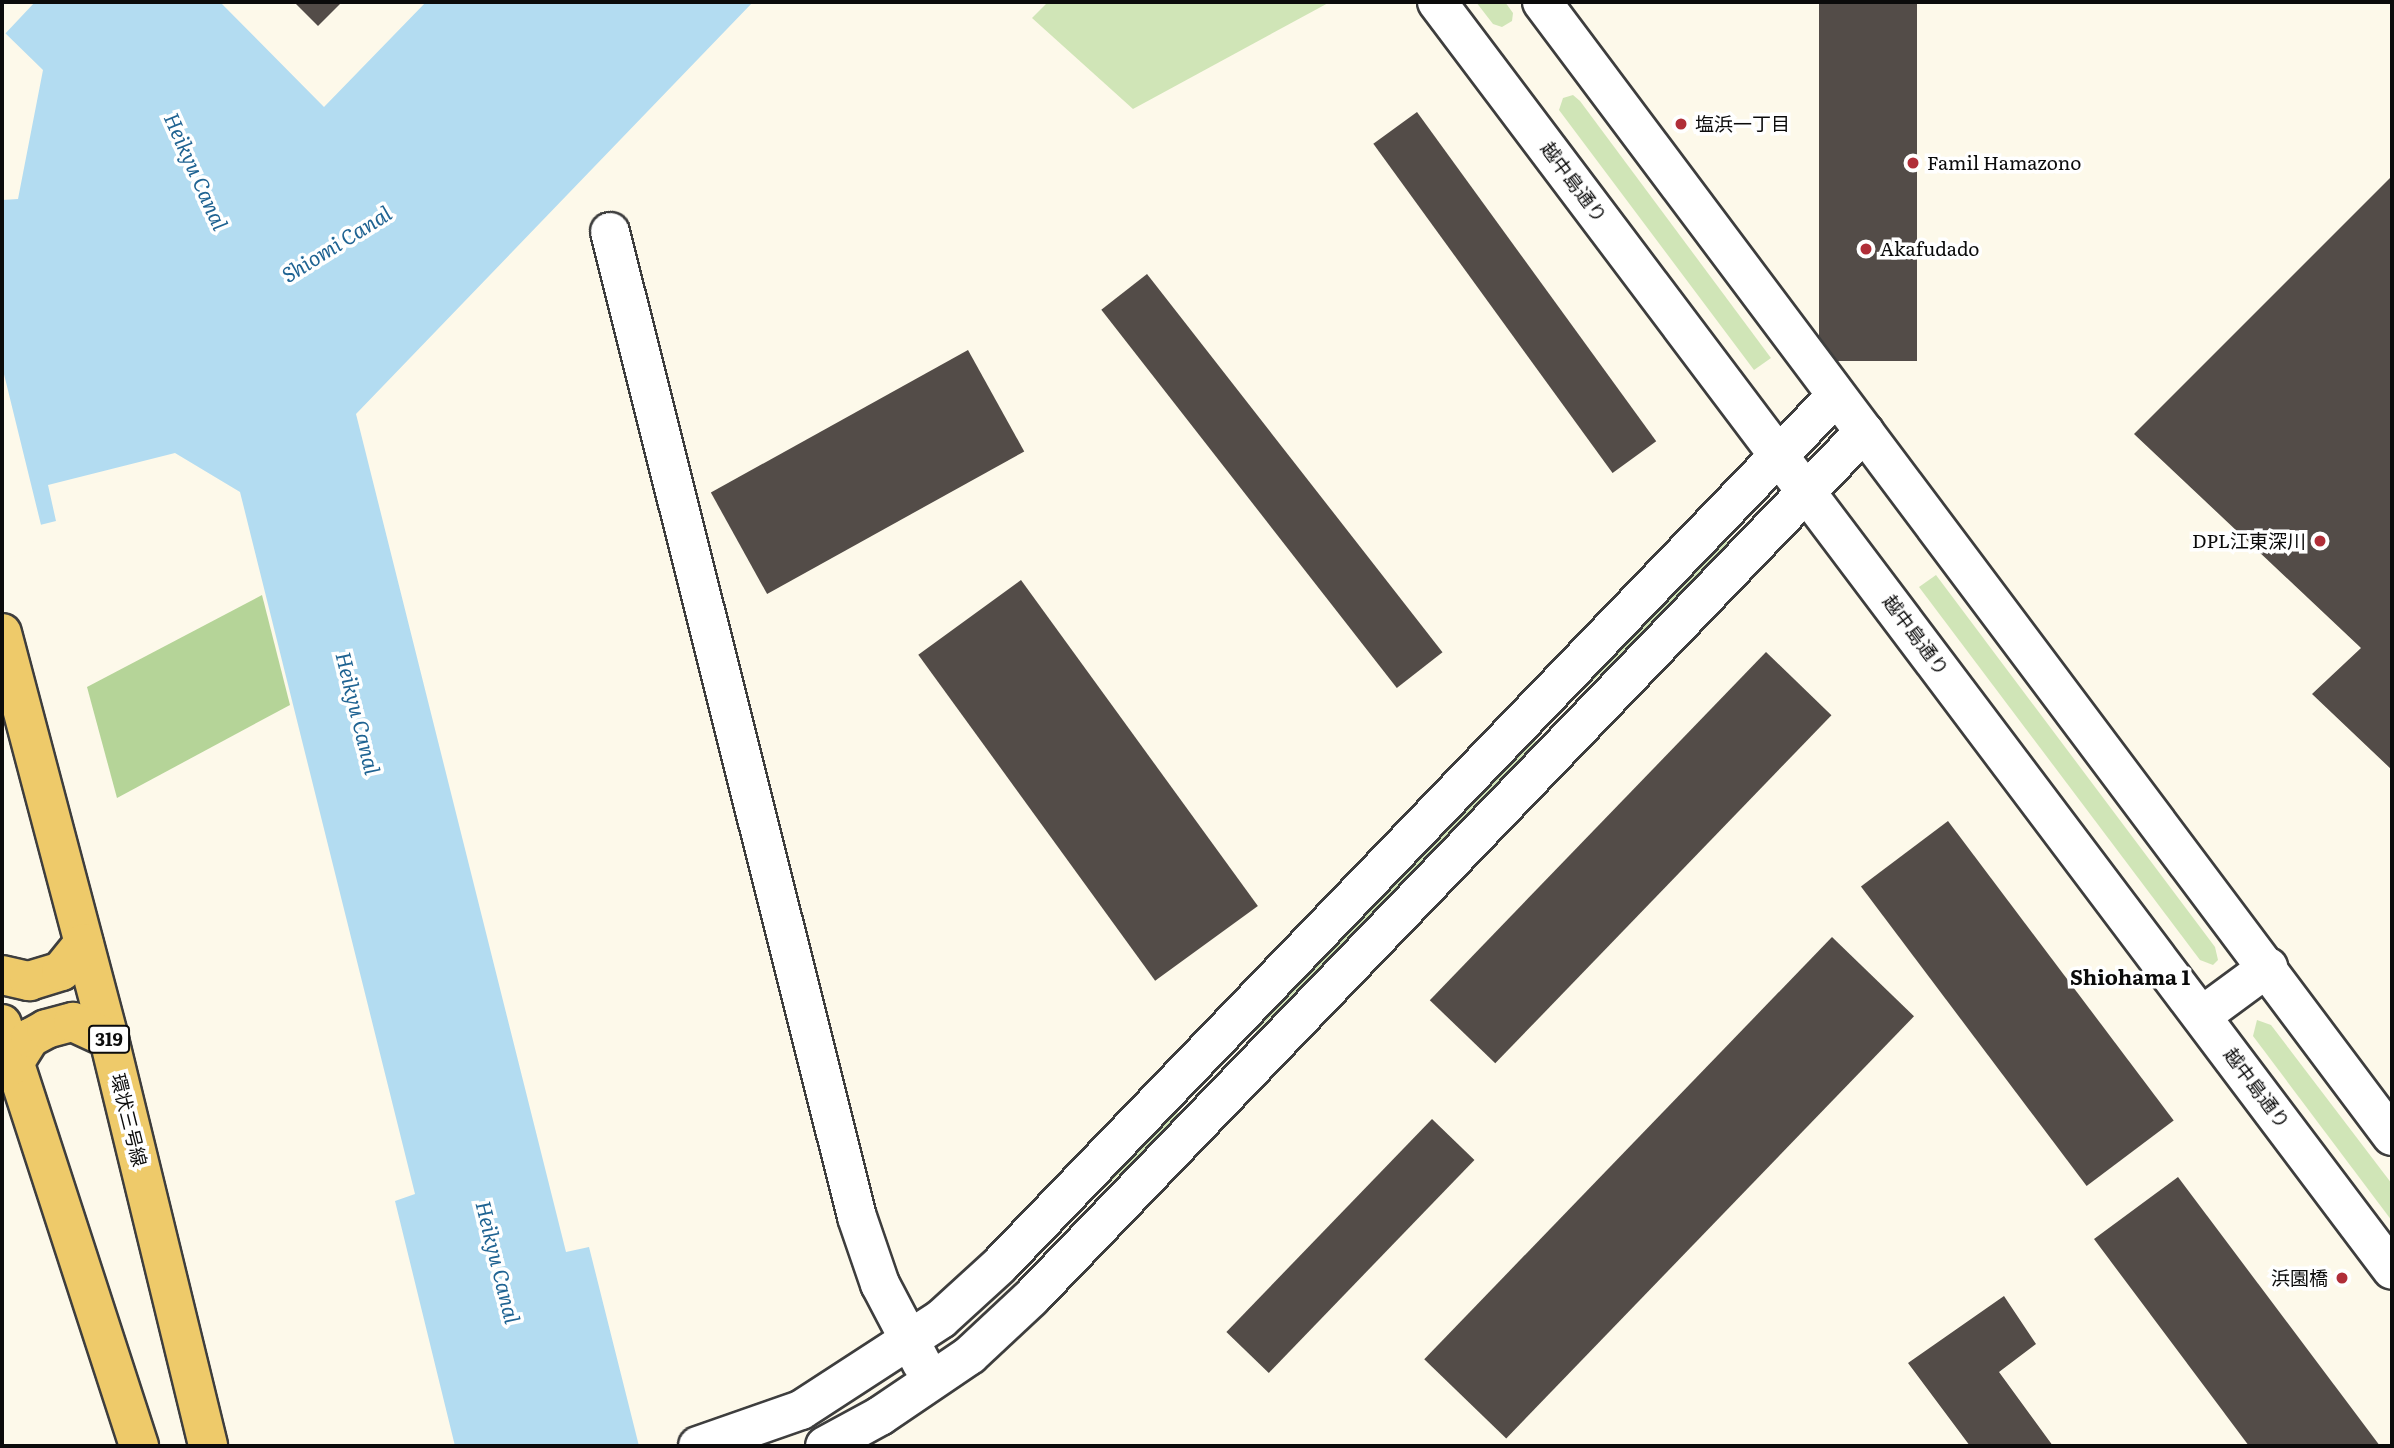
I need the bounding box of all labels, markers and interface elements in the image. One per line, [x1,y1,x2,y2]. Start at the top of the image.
water label: Heikyu Canal [160,109,234,233]
place label: 塩浜一丁目 [1695,113,1790,135]
marker: 塩浜一丁目 [1673,116,1689,132]
street label: 越中島通り [1536,137,1612,227]
place label: Famil Hamazono [1927,152,2081,174]
marker: Famil Hamazono [1905,155,1921,171]
water label: Shiomi Canal [277,199,395,287]
place label: Akafudado [1880,238,1980,260]
marker: Akafudado [1858,241,1874,257]
place label: DPL江東深川 [2192,530,2306,552]
marker: DPL江東深川 [2312,533,2328,549]
street label: 越中島通り [1878,590,1954,680]
water label: Heikyu Canal [332,649,386,777]
district label: Shiohama 1 [2070,963,2190,989]
road number: 319 [88,1024,130,1054]
street label: 越中島通り [2219,1043,2295,1133]
street label: 環状三号線 [106,1071,152,1169]
water label: Heikyu Canal [472,1198,526,1326]
place label: 浜園橋 [2271,1267,2328,1289]
marker: 浜園橋 [2334,1270,2350,1286]

